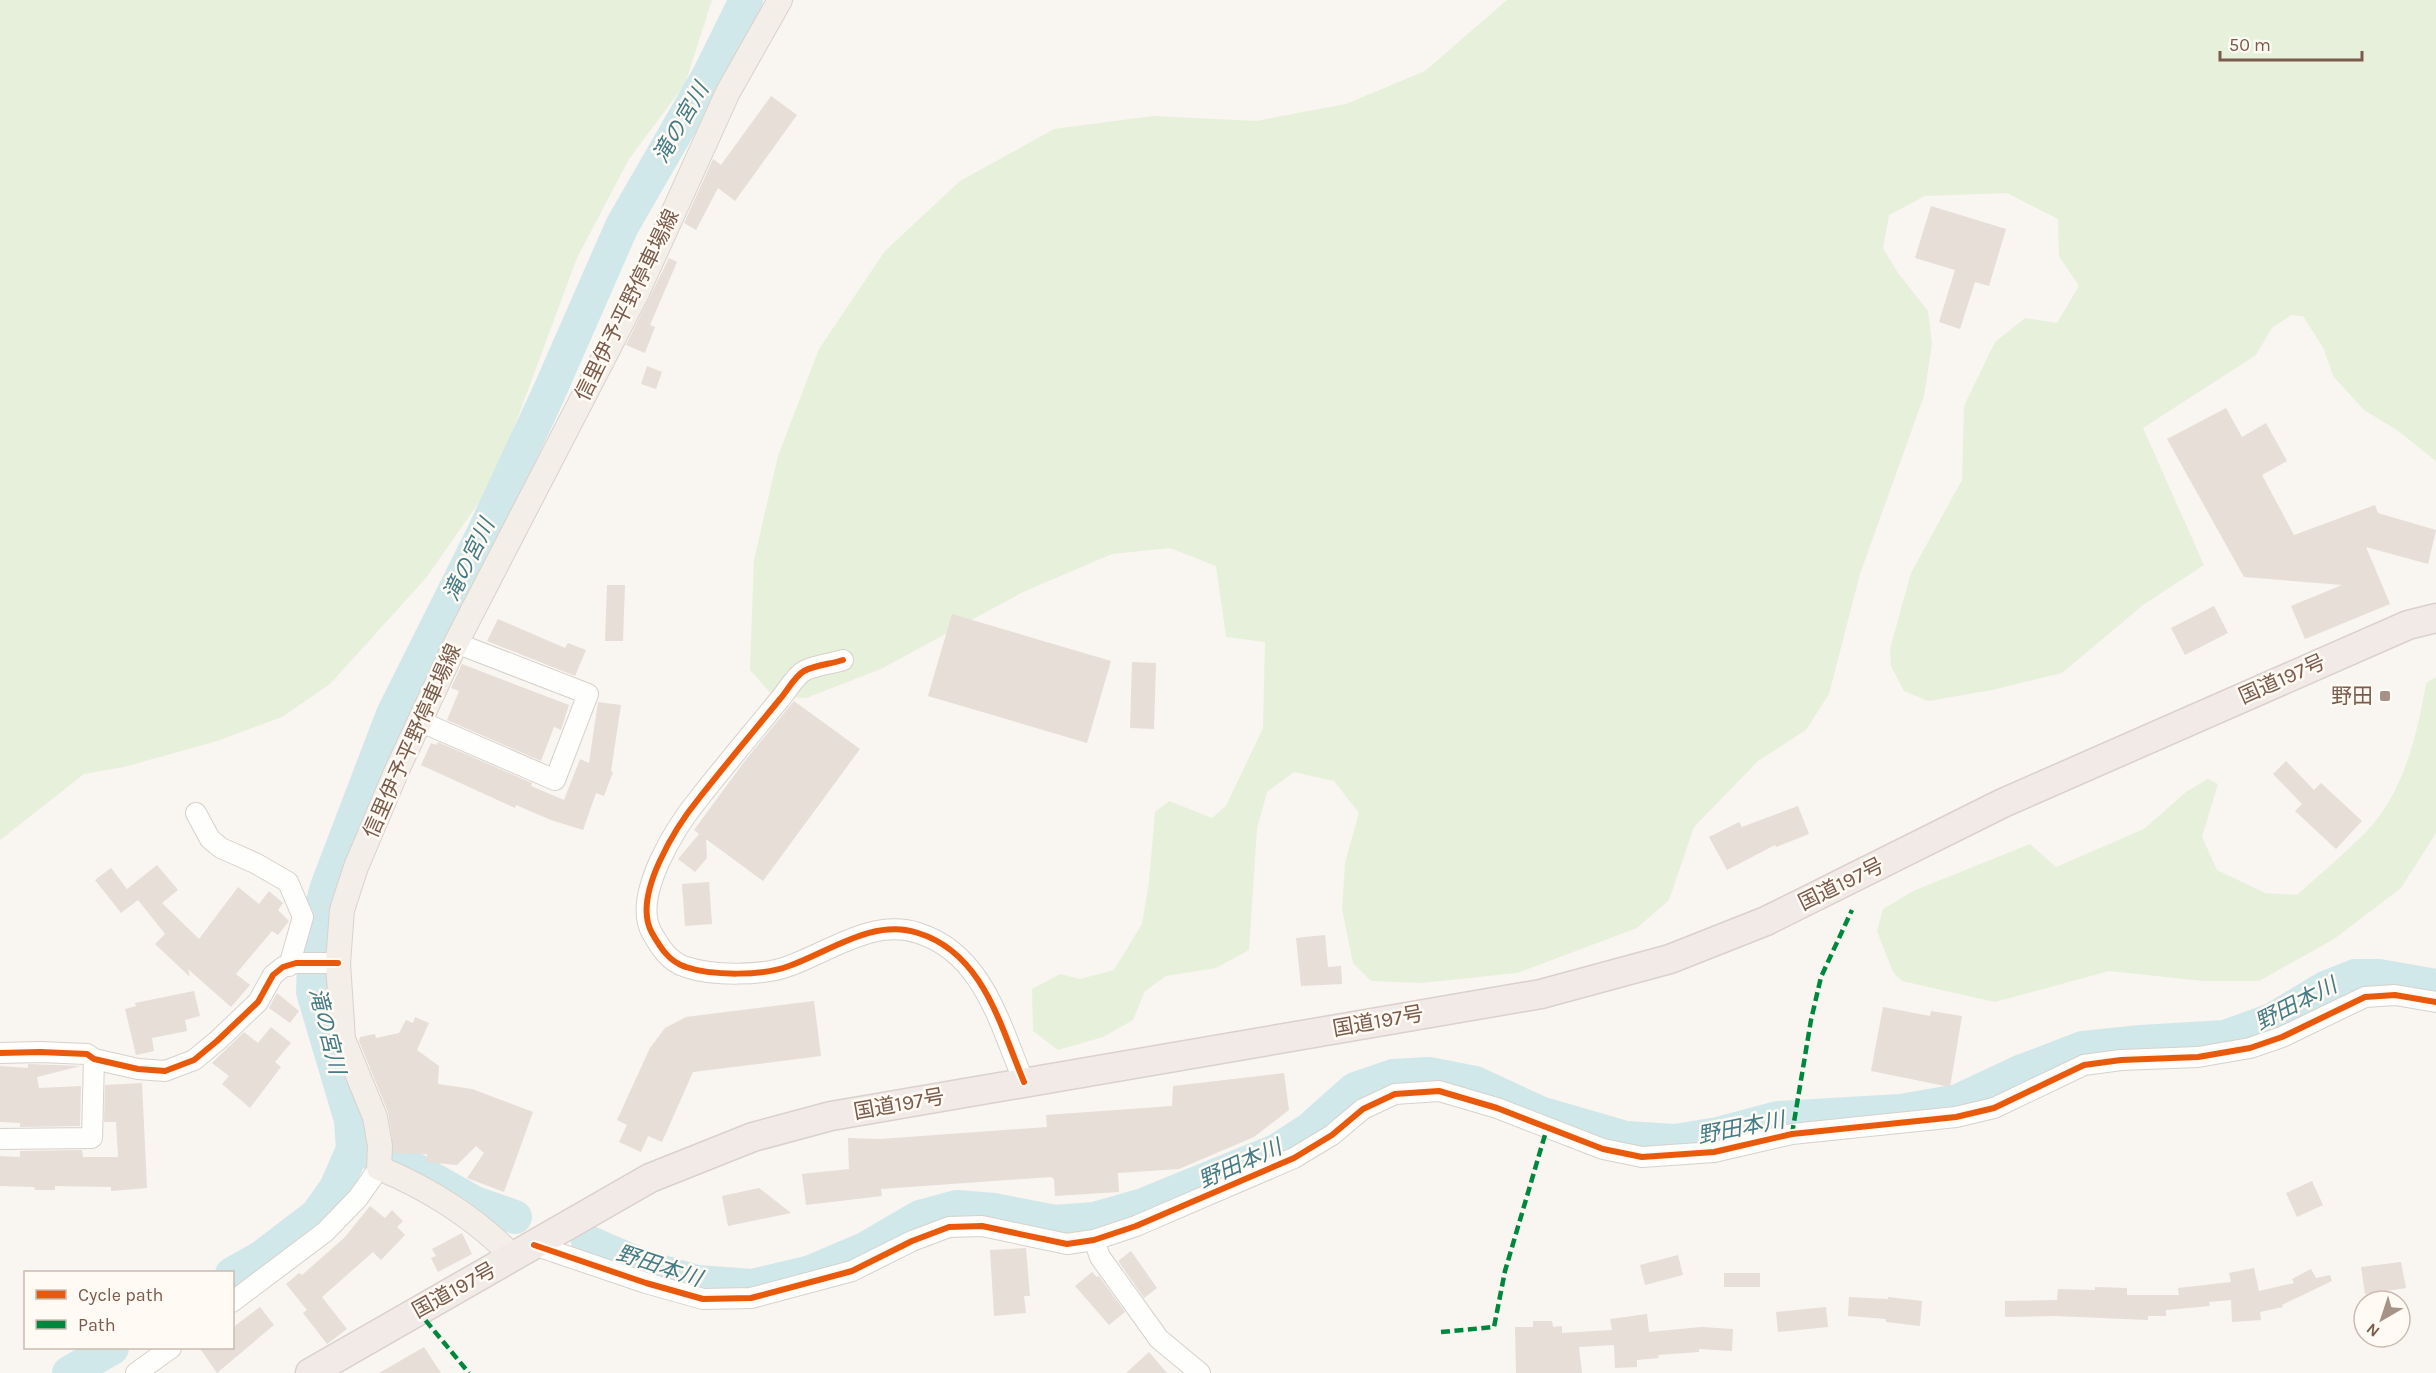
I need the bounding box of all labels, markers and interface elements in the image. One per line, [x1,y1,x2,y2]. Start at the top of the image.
scale bar [2220,24,2362,62]
text: 50 m [2229,34,2271,56]
water label: 滝の宮川 [648,77,715,168]
street label: 信里伊予平野停車場線 [570,205,684,405]
water label: 滝の宮川 [438,513,501,605]
street label: 信里伊予平野停車場線 [358,640,466,842]
street label: 国道197号 [2235,649,2329,709]
place label: 野田 [2331,684,2373,708]
marker: 野田 [2378,689,2392,703]
street label: 国道197号 [1794,853,1888,915]
water label: 野田本川 [2251,972,2343,1036]
water label: 滝の宮川 [304,985,351,1079]
street label: 国道197号 [1331,1001,1425,1041]
street label: 国道197号 [852,1084,946,1124]
water label: 野田本川 [1695,1106,1789,1149]
water label: 野田本川 [1195,1133,1287,1194]
water label: 野田本川 [613,1240,707,1293]
street label: 国道197号 [408,1257,500,1323]
legend [24,1271,234,1349]
text: Cycle path [78,1284,163,1306]
north arrow [2352,1289,2412,1349]
text: Path [78,1314,116,1336]
text: N [2362,1319,2383,1341]

